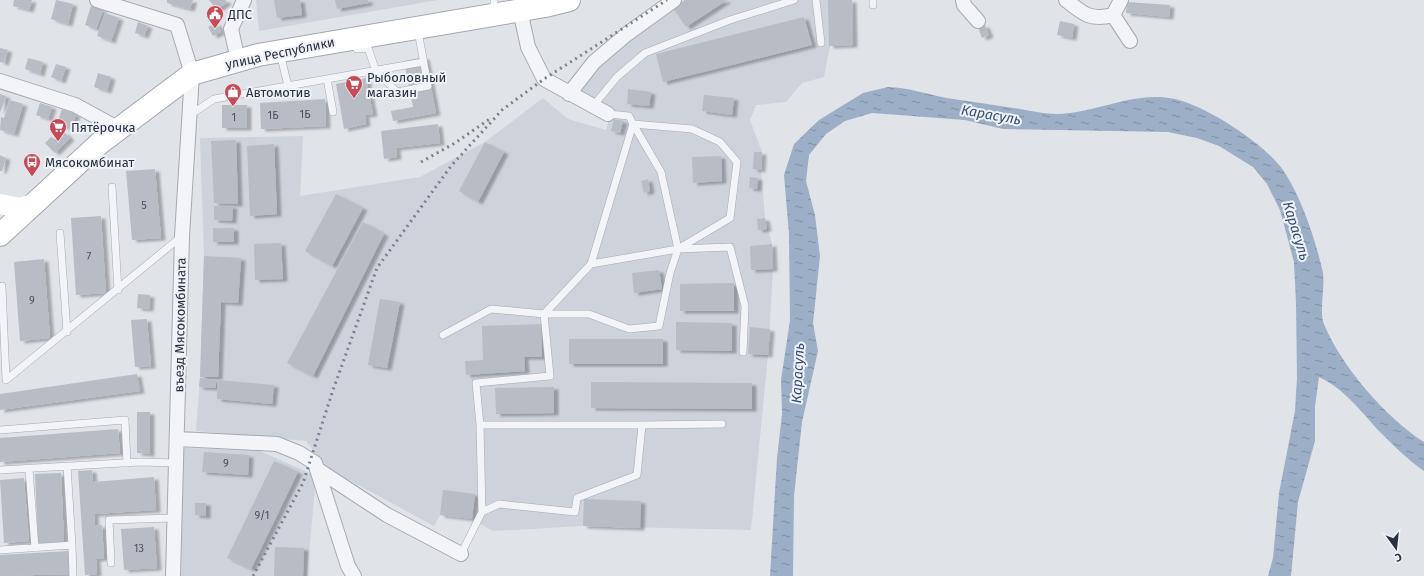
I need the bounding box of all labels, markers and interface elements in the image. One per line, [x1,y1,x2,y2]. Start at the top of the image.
public building icon: ДПС [205,4,225,29]
place label: ДПС [227,7,253,22]
street label: улица Республики [224,34,336,72]
place label: Рыболовный магазин [367,70,446,100]
supermarket icon: Рыболовный магазин [344,74,364,99]
shop icon: Автомотив [223,82,243,107]
place label: Автомотив [246,85,311,100]
water label: Карасуль [960,101,1022,129]
house number: 1Б [299,108,311,121]
house number: 1Б [267,109,279,122]
house number: 1 [232,111,236,124]
supermarket icon: Пятёрочка [48,117,68,142]
place label: Пятёрочка [71,120,136,135]
bus stop icon: Мясокомбинат [22,152,42,177]
place label: Мясокомбинат [45,155,135,170]
house number: 5 [141,199,147,212]
water label: Карасуль [1279,200,1313,262]
house number: 7 [87,250,92,263]
street label: въезд Мясокомбината [171,258,189,392]
house number: 9 [29,294,35,307]
water label: Карасуль [788,342,808,404]
house number: 9 [223,457,229,470]
house number: 9/1 [254,509,270,522]
north arrow [1376,528,1416,568]
house number: 13 [134,542,144,555]
text: С [1393,550,1403,564]

